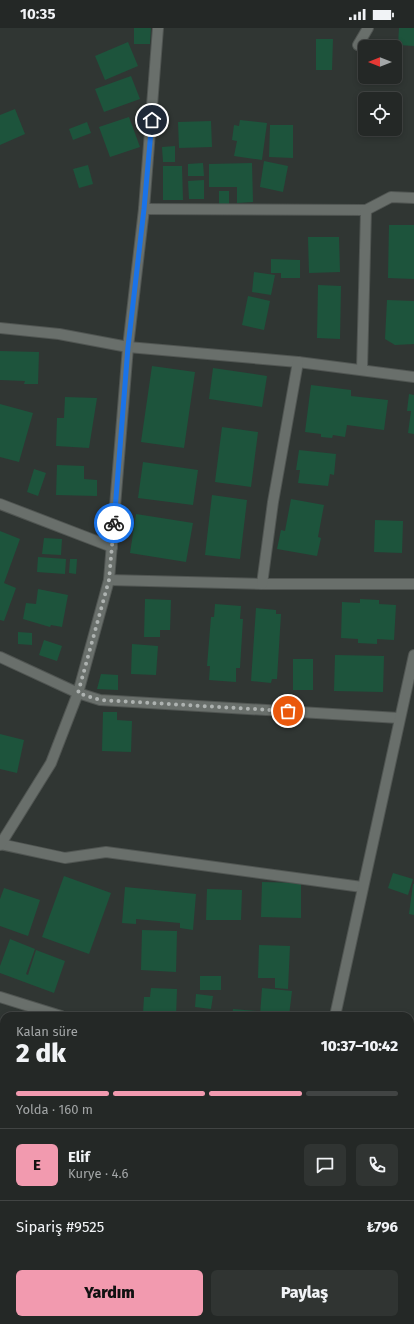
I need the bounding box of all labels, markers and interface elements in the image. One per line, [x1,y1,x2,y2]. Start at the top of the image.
text: 10:35 [20,5,55,23]
north arrow [358,40,402,84]
map controls [358,40,402,136]
button: locate [358,92,402,136]
pin [135,103,169,137]
icon: home [141,109,163,131]
courier [94,503,134,543]
icon: bike [103,512,125,534]
pin [271,694,305,728]
icon: bag [277,700,299,722]
text: Kalan süre [16,1024,78,1039]
text: 10:37–10:42 [321,1037,398,1055]
text: 2 dk [16,1038,66,1069]
text: Yolda · 160 m [16,1102,93,1117]
button: chat [304,1144,346,1186]
button: phone [356,1144,398,1186]
text: Elif [68,1148,90,1166]
text: E [33,1156,41,1174]
text: Kurye · 4.6 [68,1166,128,1181]
text: Sipariş #9525 [16,1218,104,1236]
text: ₺796 [366,1218,398,1236]
button: Yardım [16,1270,203,1316]
button: Paylaş [211,1270,398,1316]

